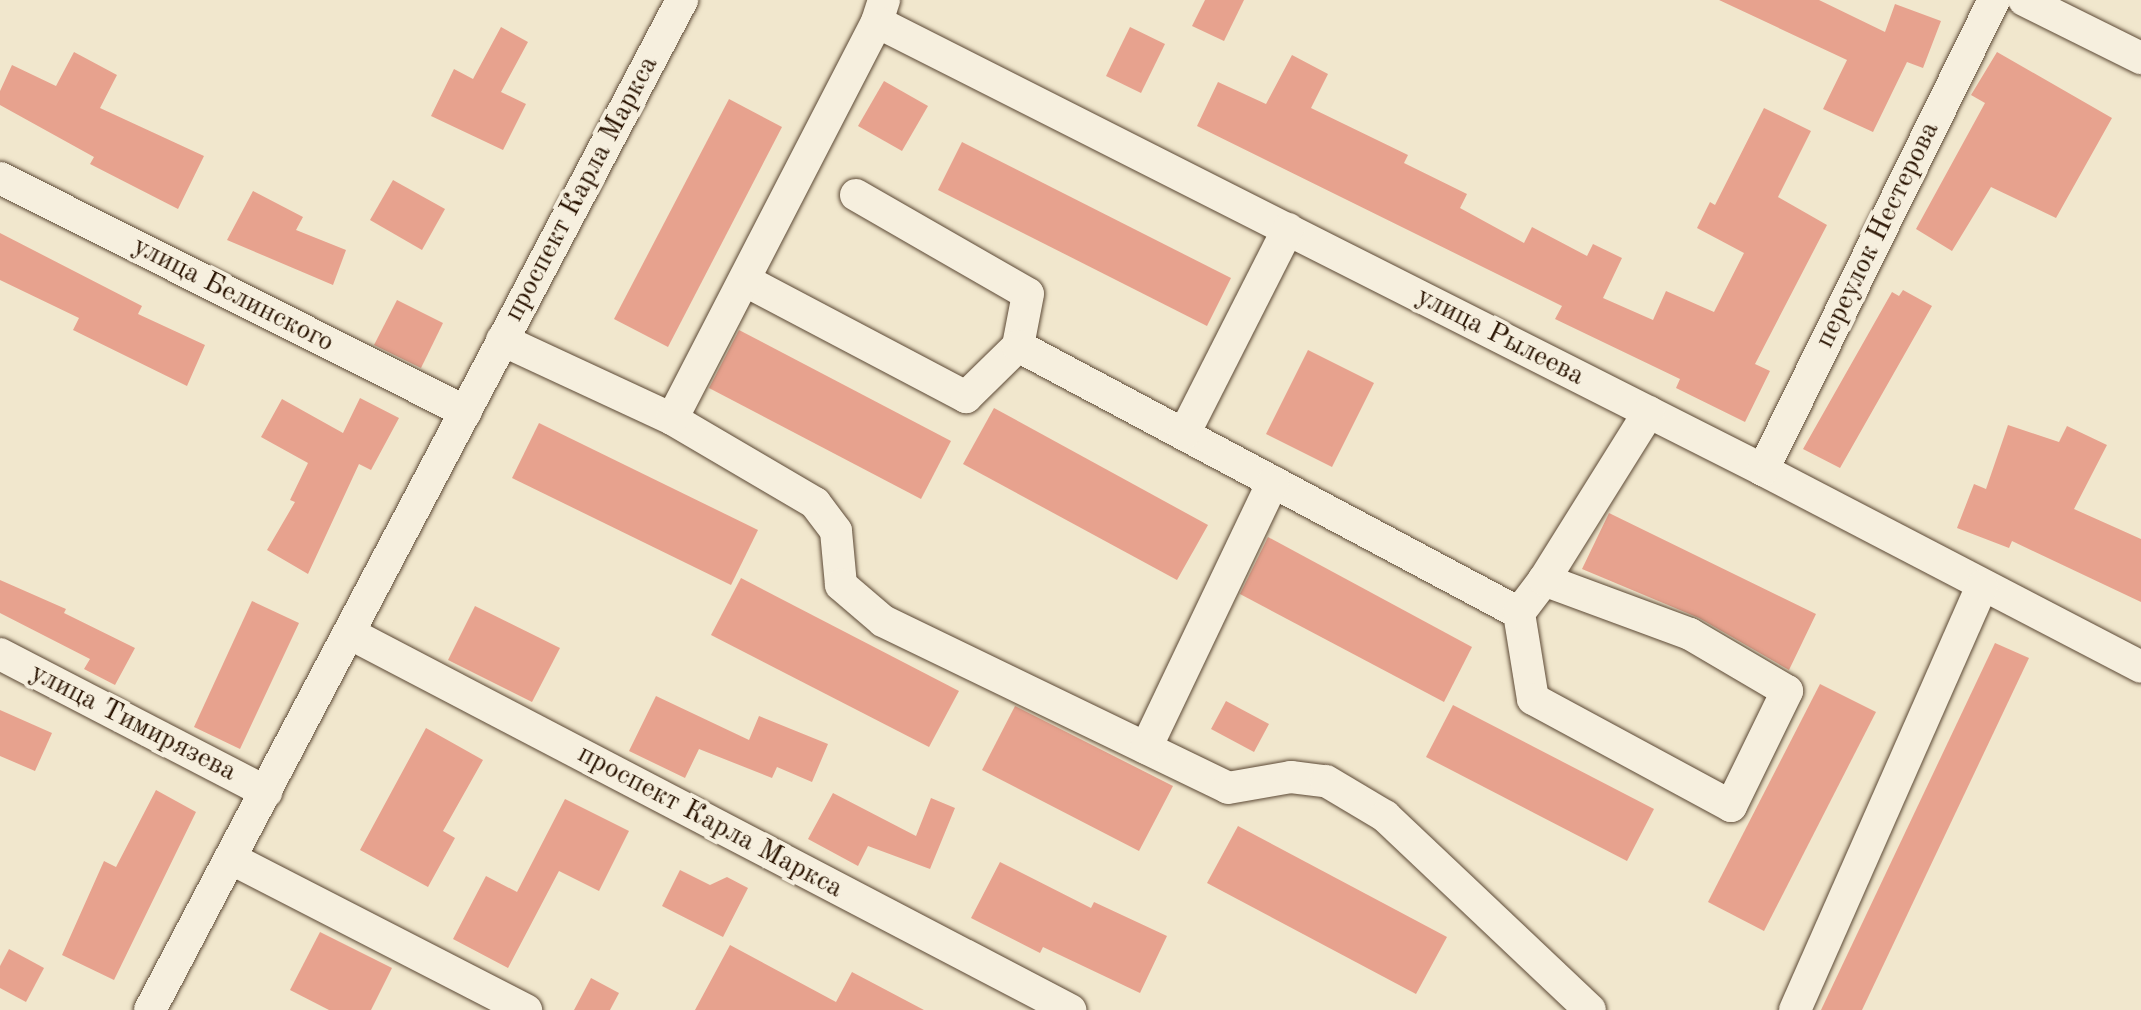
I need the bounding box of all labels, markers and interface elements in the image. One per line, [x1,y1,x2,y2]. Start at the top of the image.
street label: проспект Карла Маркса [498,51,666,327]
street label: переулок Нестерова [1809,116,1947,354]
street label: улица Белинского [127,230,339,360]
street label: улица Рылеева [1410,280,1590,394]
street label: улица Тимирязева [24,656,242,790]
street label: проспект Карла Маркса [572,738,848,906]

